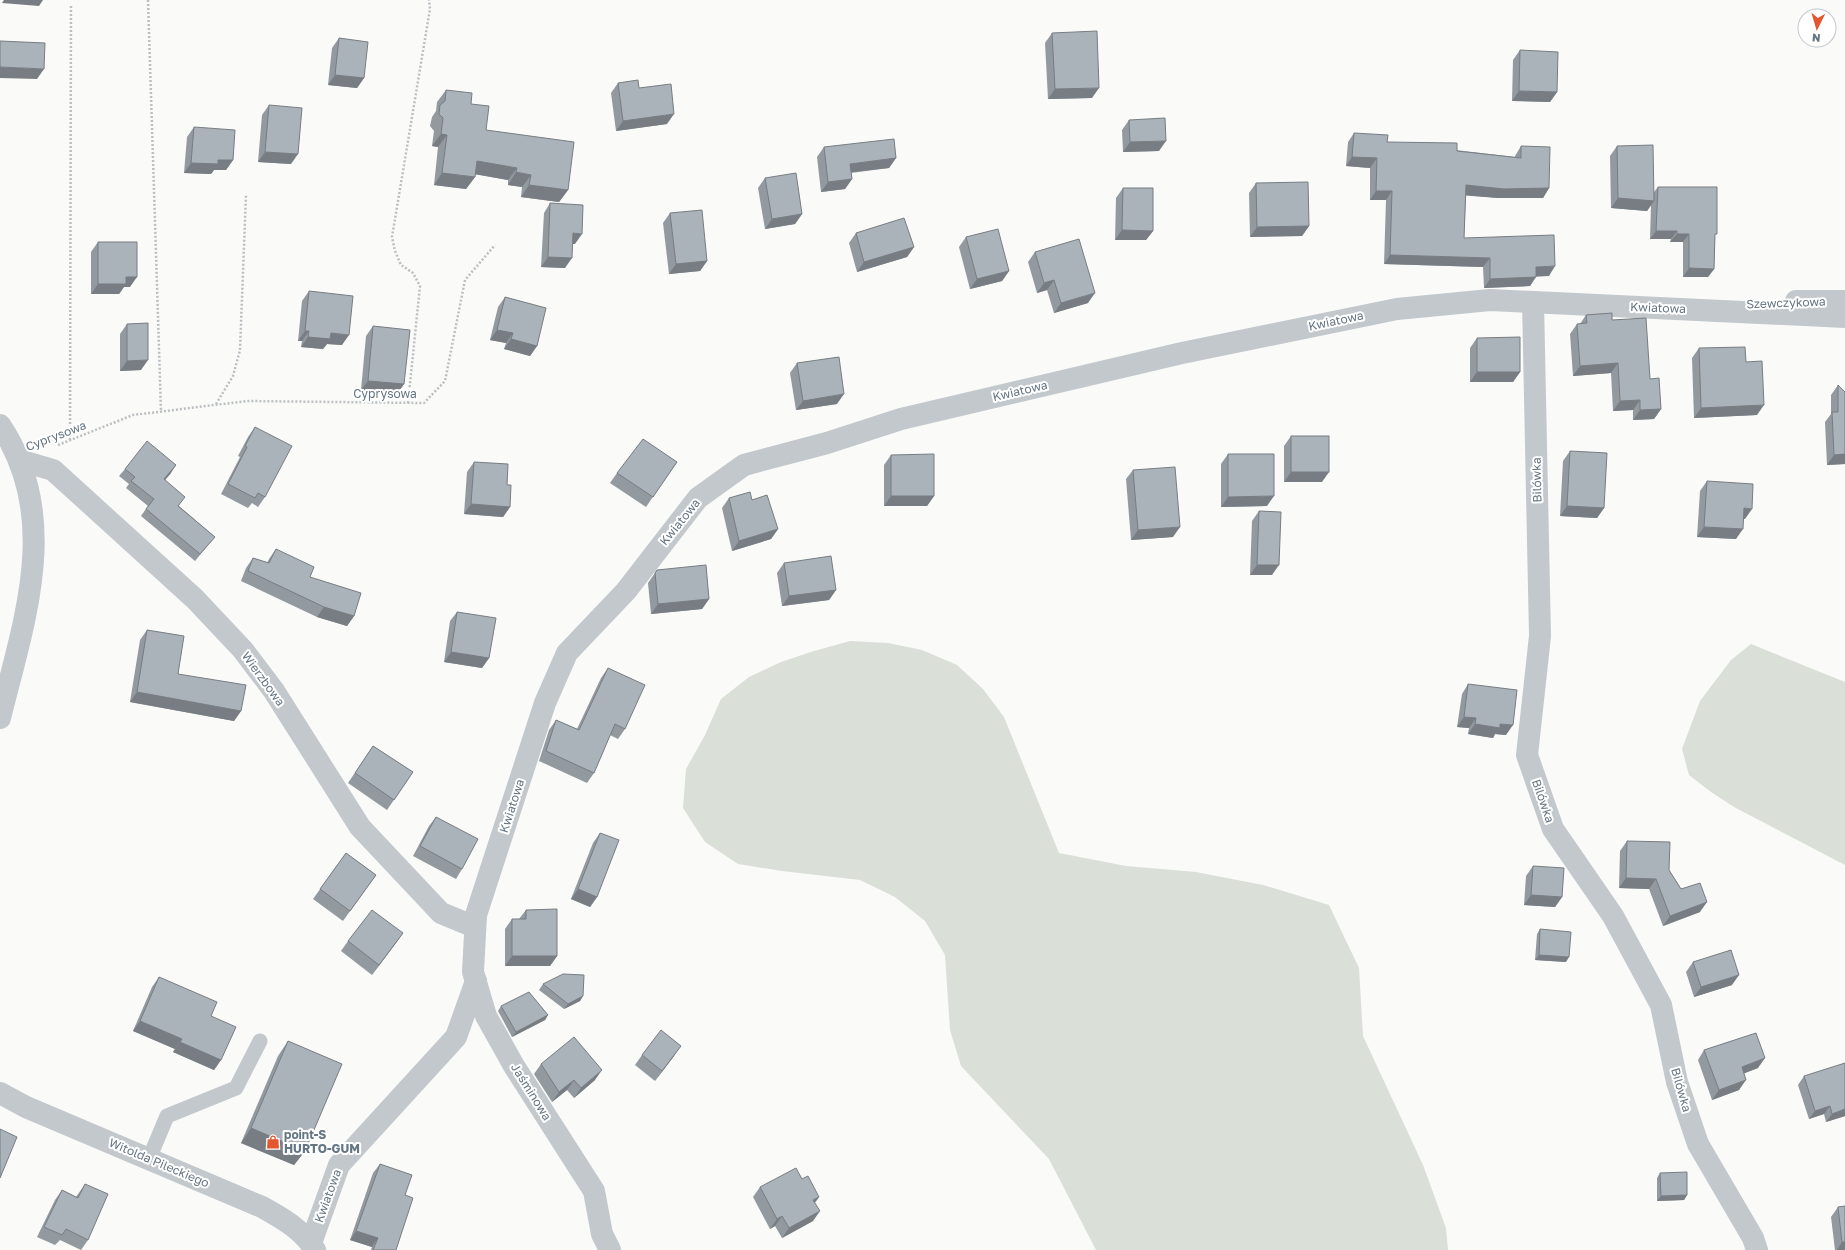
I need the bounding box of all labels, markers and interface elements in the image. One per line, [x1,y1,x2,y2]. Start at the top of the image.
north arrow [1797,8,1837,48]
text: N [1811,32,1821,45]
street label: Szewczykowa [1746,294,1826,311]
street label: Kwiatowa [1630,299,1686,316]
street label: Kwiatowa [1307,307,1365,334]
street label: Kwiatowa [991,377,1049,404]
street label: Cyprysowa [353,386,417,401]
street label: Cyprysowa [23,417,88,454]
street label: Bilówka [1529,457,1544,503]
street label: Kwiatowa [656,495,703,548]
street label: Wierzbowa [239,649,288,709]
street label: Kwiatowa [496,777,527,835]
street label: Bilówka [1529,777,1558,825]
street label: Jaśminowa [508,1060,555,1123]
street label: Bilówka [1668,1066,1695,1114]
place label: point-S HURTO-GUM [284,1127,360,1156]
shop icon: point-S HURTO-GUM [265,1134,281,1150]
street label: Witolda Pileckiego [107,1135,212,1190]
street label: Kwiatowa [311,1167,344,1225]

